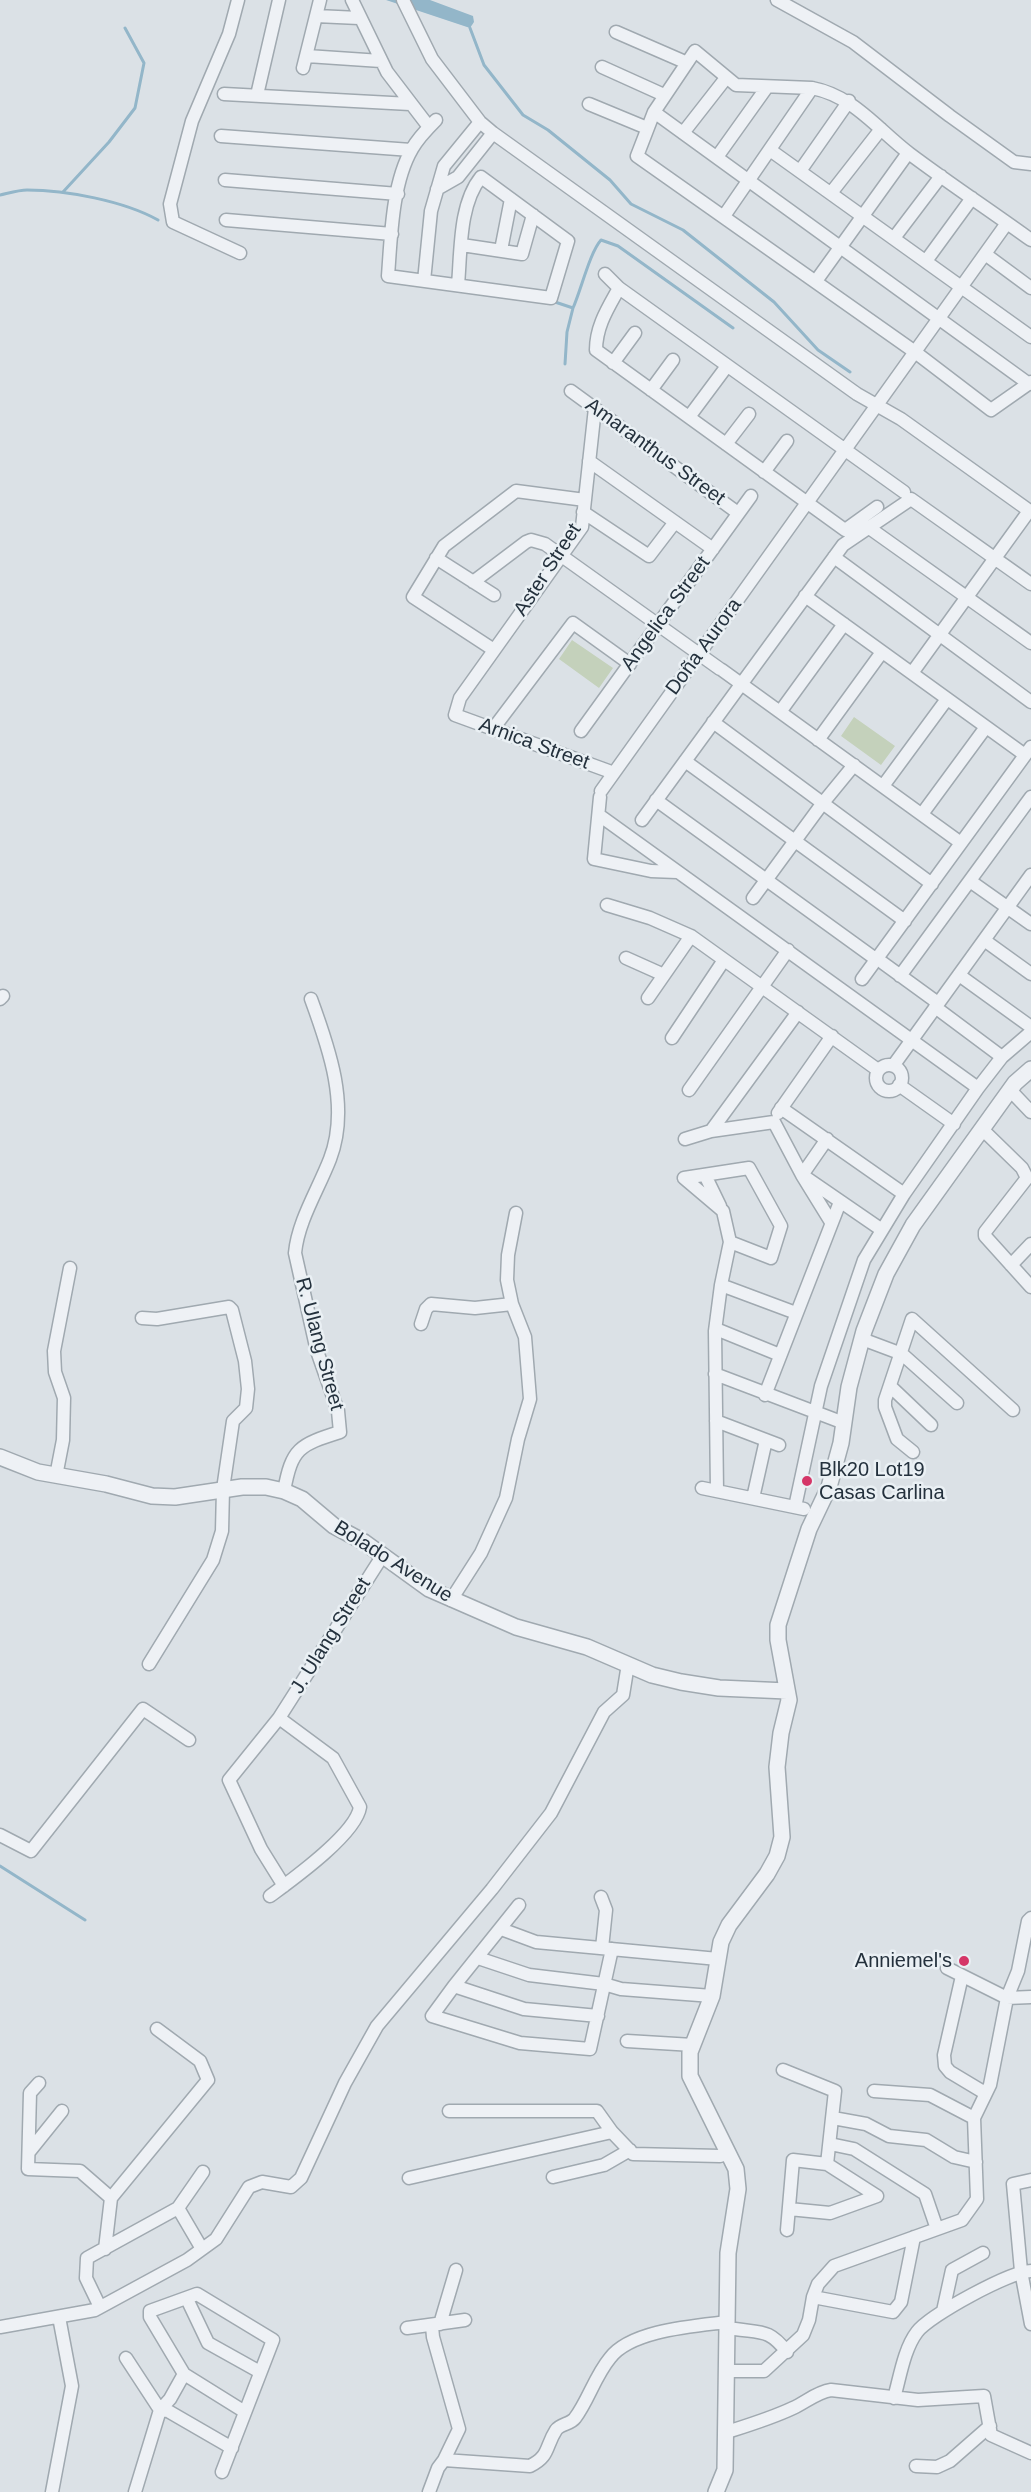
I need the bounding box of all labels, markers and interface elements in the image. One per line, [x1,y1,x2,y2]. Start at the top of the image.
street label: Amaranthus Street [580,393,730,511]
street label: Aster Street [509,519,587,621]
street label: Angelica Street [616,552,716,676]
street label: Doña Aurora [661,594,747,700]
street label: Arnica Street [476,713,592,775]
street label: R. Ulang Street [290,1275,348,1413]
place label: Blk20 Lot19 Casas Carlina [819,1458,945,1505]
marker: Blk20 Lot19 Casas Carlina [800,1474,814,1488]
street label: Bolado Avenue [329,1516,457,1608]
street label: J. Ulang Street [286,1574,376,1698]
place label: Anniemel's [855,1949,952,1973]
marker: Anniemel's [957,1954,971,1968]

